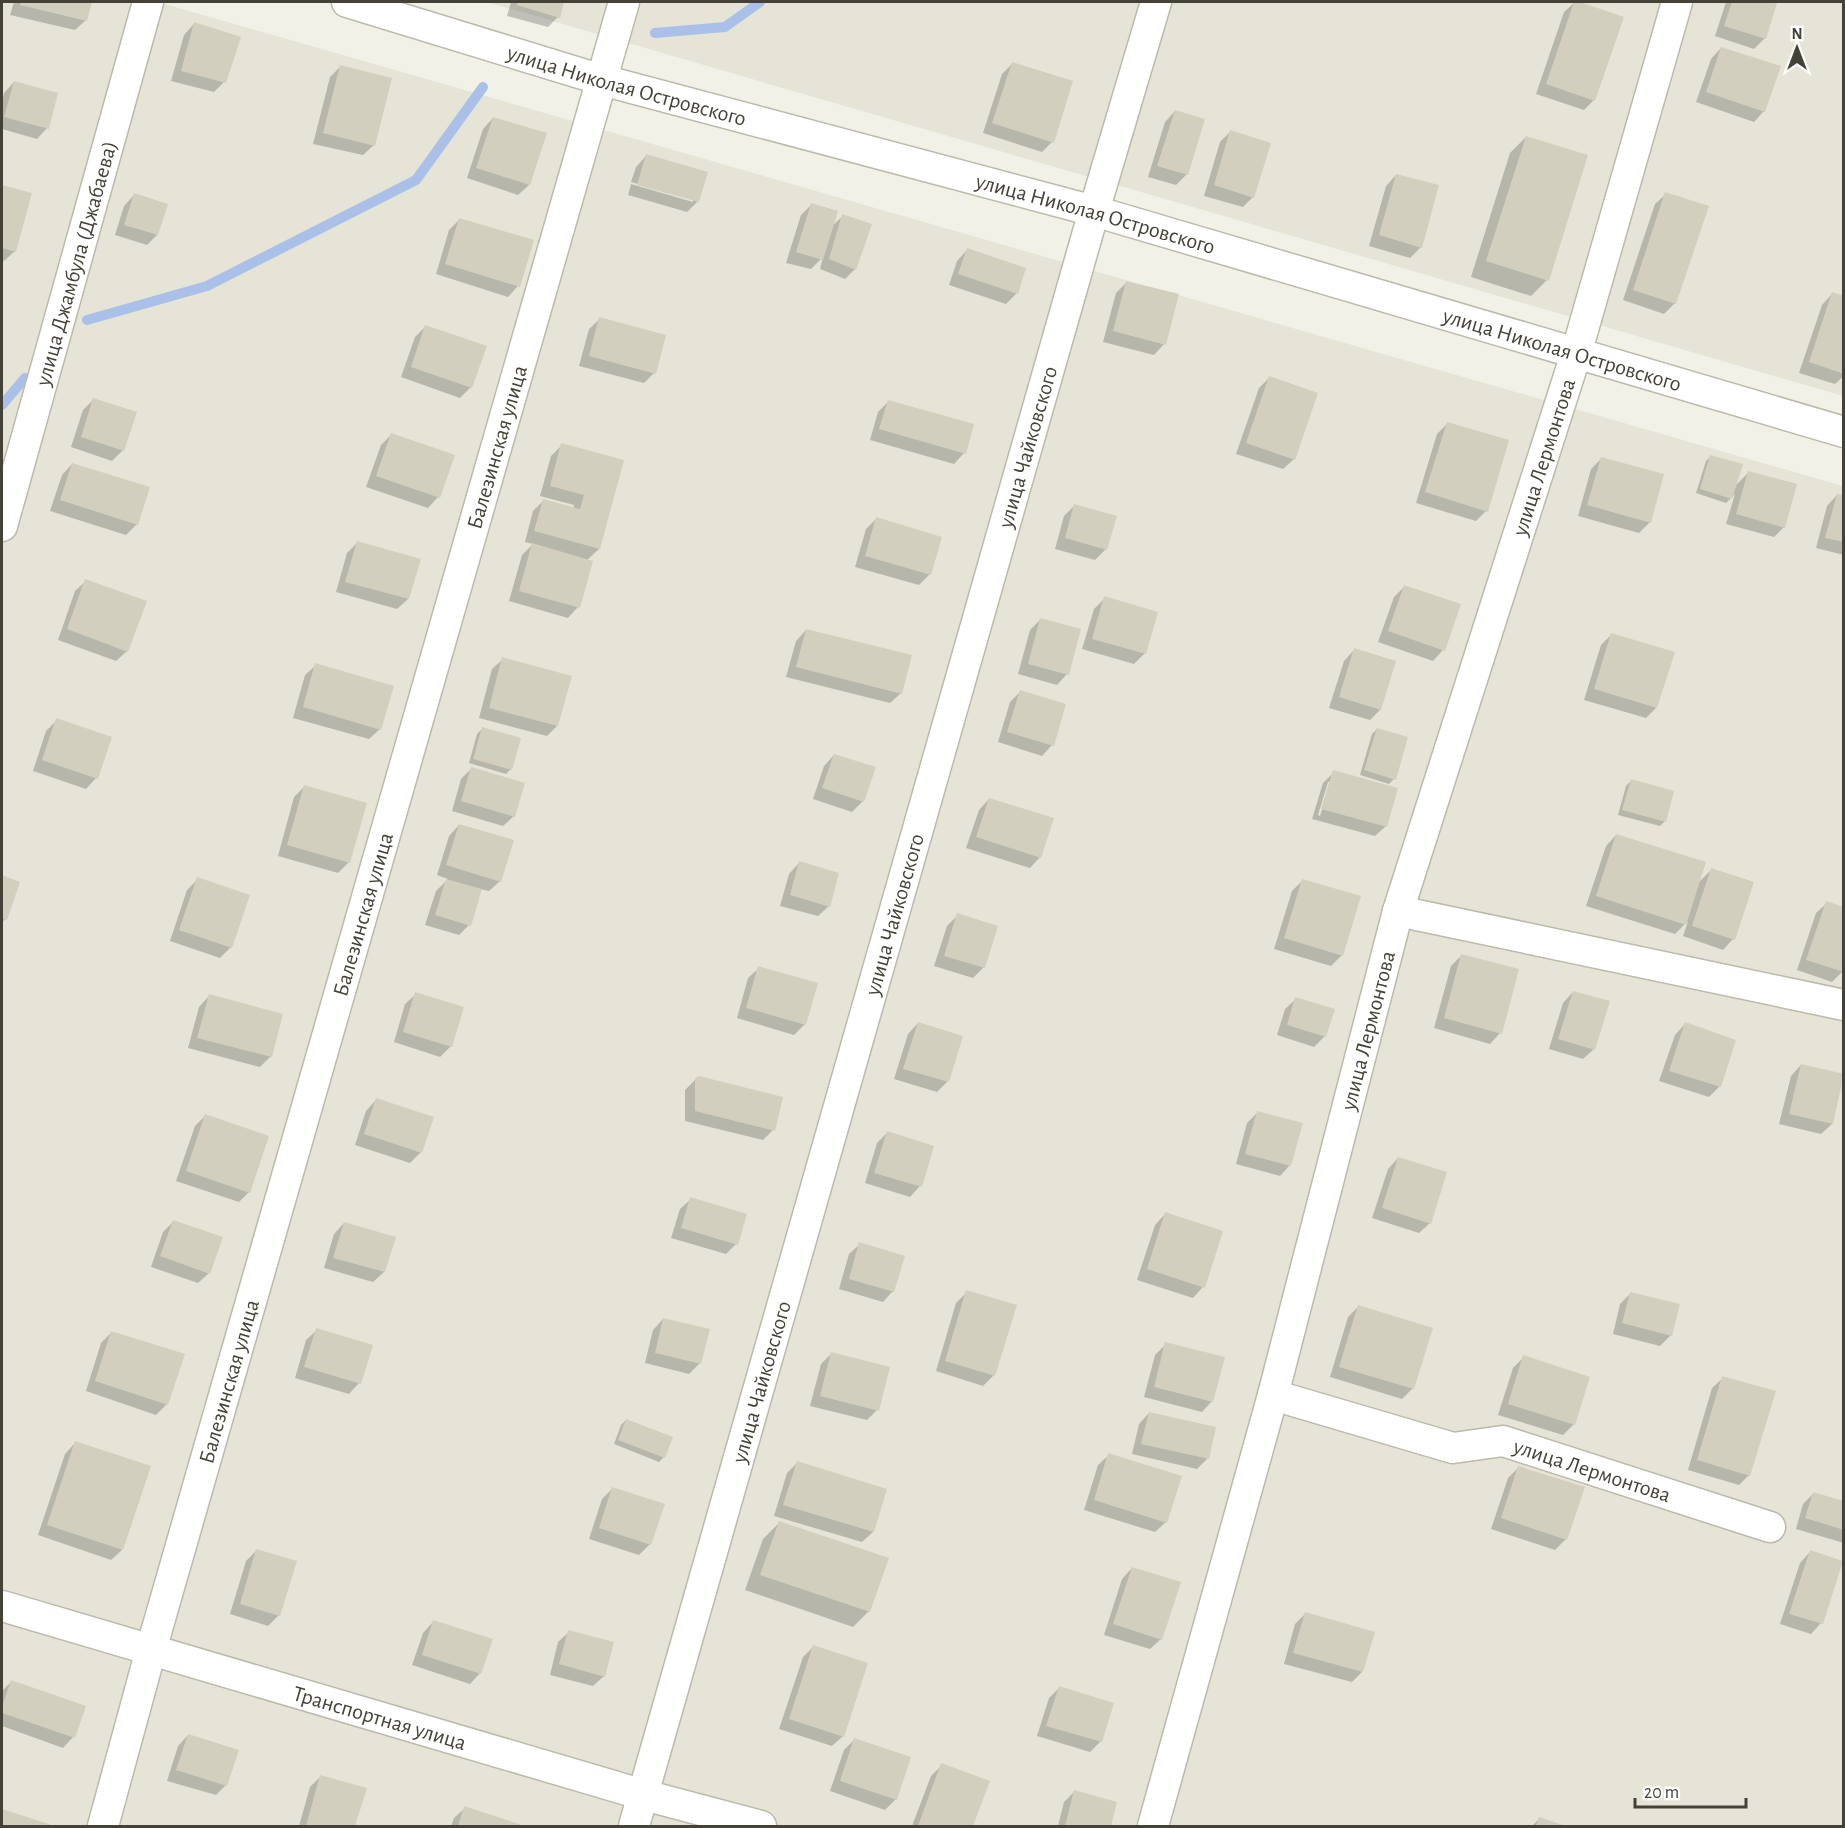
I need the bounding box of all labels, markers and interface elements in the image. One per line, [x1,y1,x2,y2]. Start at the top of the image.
north arrow [1767,18,1827,78]
text: N [1791,26,1803,42]
street label: улица Николая Островского [504,41,749,130]
street label: улица Джамбула (Джабаева) [31,138,121,389]
street label: улица Николая Островского [973,170,1218,258]
street label: улица Николая Островского [1439,304,1684,395]
street label: Балезинская улица [463,363,531,532]
street label: улица Чайковского [994,364,1061,531]
street label: улица Лермонтова [1508,376,1579,539]
street label: Балезинская улица [329,830,397,999]
street label: улица Чайковского [861,831,928,999]
street label: улица Лермонтова [1337,949,1399,1114]
street label: Балезинская улица [195,1297,263,1466]
street label: улица Чайковского [728,1299,795,1466]
street label: улица Лермонтова [1510,1435,1673,1506]
street label: Транспортная улица [291,1682,469,1754]
scale bar [1635,1771,1746,1809]
text: 20 m [1644,1784,1679,1802]

